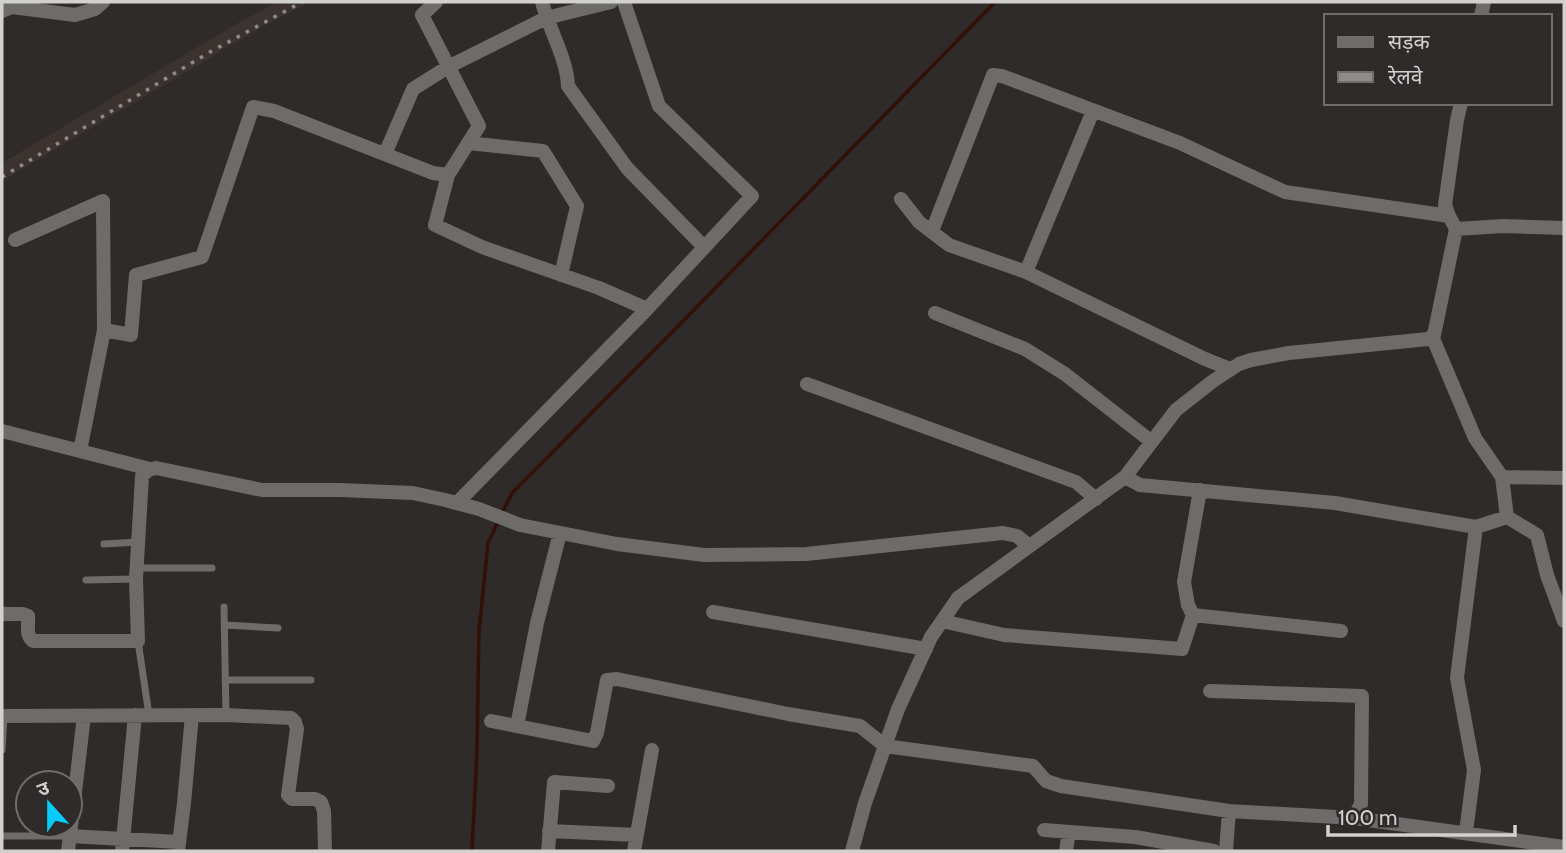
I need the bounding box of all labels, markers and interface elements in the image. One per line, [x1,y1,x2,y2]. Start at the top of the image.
legend [1324,14,1552,105]
text: सड़क [1388,29,1430,54]
text: रेलवे [1387,64,1423,89]
north arrow [14,769,84,839]
text: उ [34,776,53,801]
scale bar [1328,794,1515,838]
text: 100 m [1338,805,1397,830]

